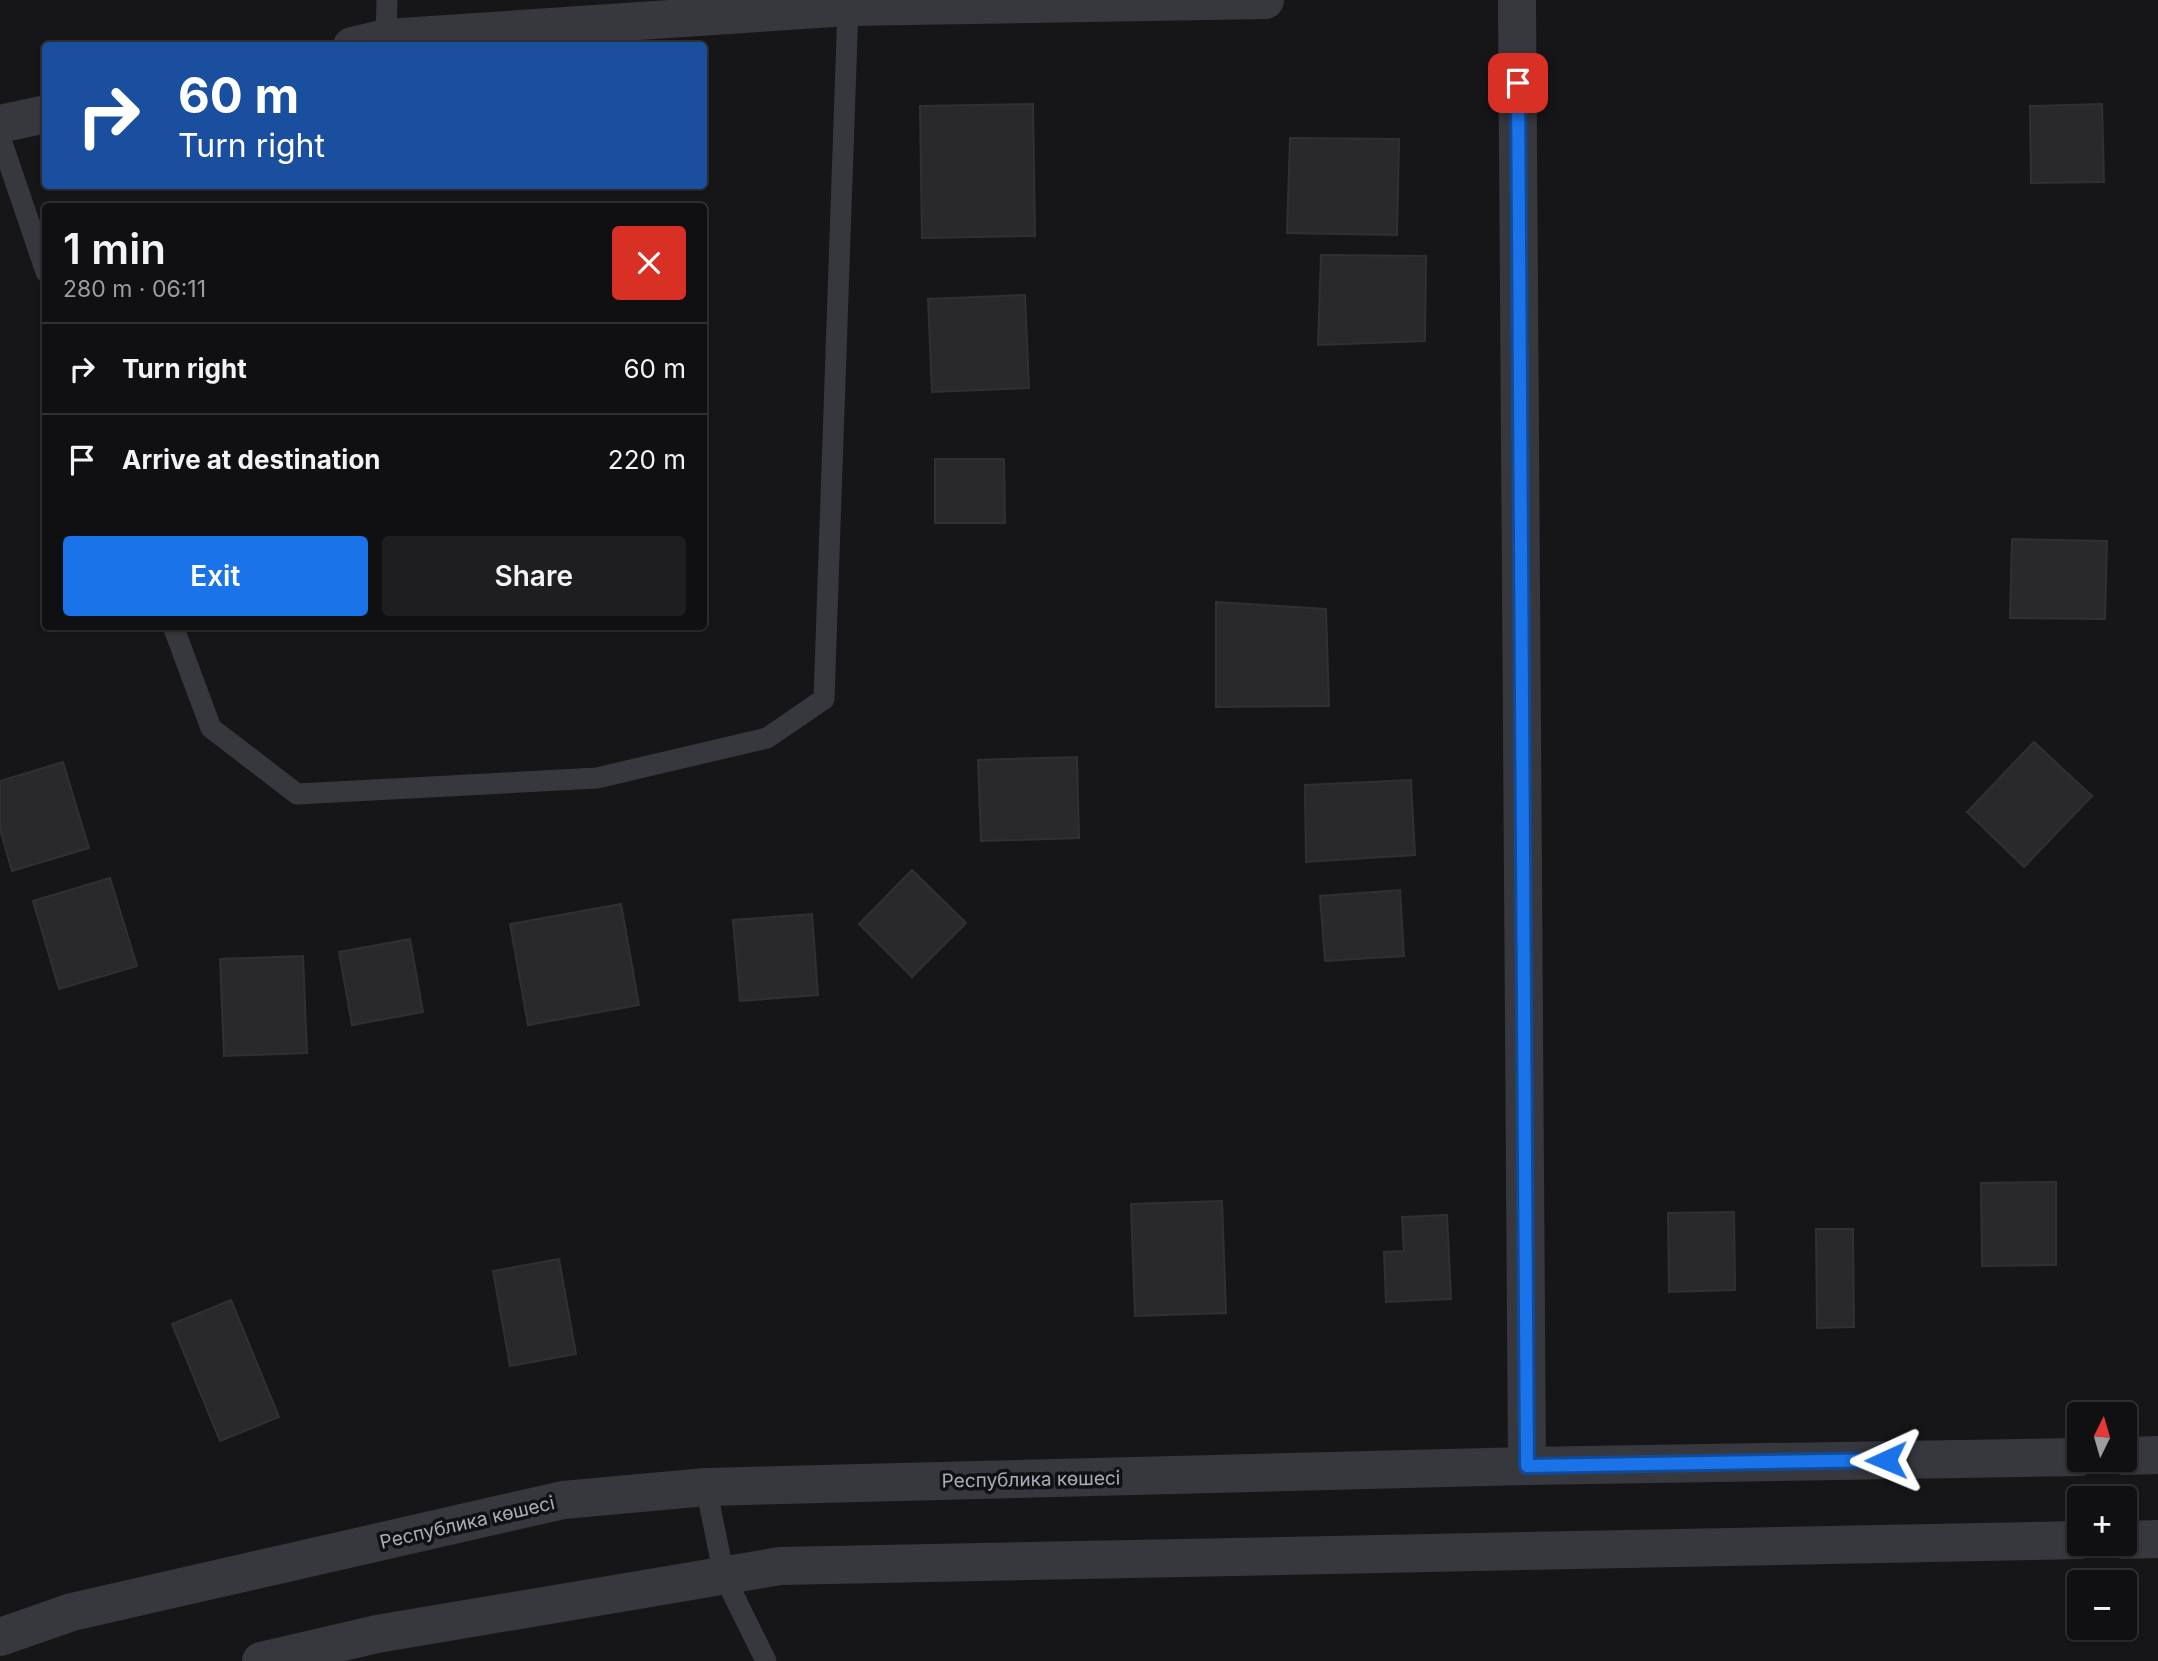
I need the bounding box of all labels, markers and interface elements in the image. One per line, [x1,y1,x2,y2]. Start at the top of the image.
pin [1488,53,1548,113]
icon: arrive [1499,64,1537,102]
text: 60 m [178,66,299,125]
icon: right [63,70,154,161]
text: Turn right [178,126,325,165]
text: 1 min [63,223,166,274]
button: close [612,226,686,300]
text: 280 m · 06:11 [63,275,206,303]
icon: right [63,350,101,388]
text: Turn right [122,353,247,384]
text: 60 m [623,353,686,384]
icon: arrive [63,441,101,479]
text: Arrive at destination [122,444,381,475]
text: 220 m [608,444,686,475]
button: Exit [63,536,368,616]
button: Share [382,536,686,616]
north arrow [2067,1402,2137,1472]
map controls [2067,1402,2137,1640]
position arrow [1849,1423,1923,1497]
street label: Республика көшесі [941,1466,1121,1493]
button: + [2067,1486,2137,1556]
street label: Республика көшесі [377,1491,557,1554]
button: − [2067,1570,2137,1640]

